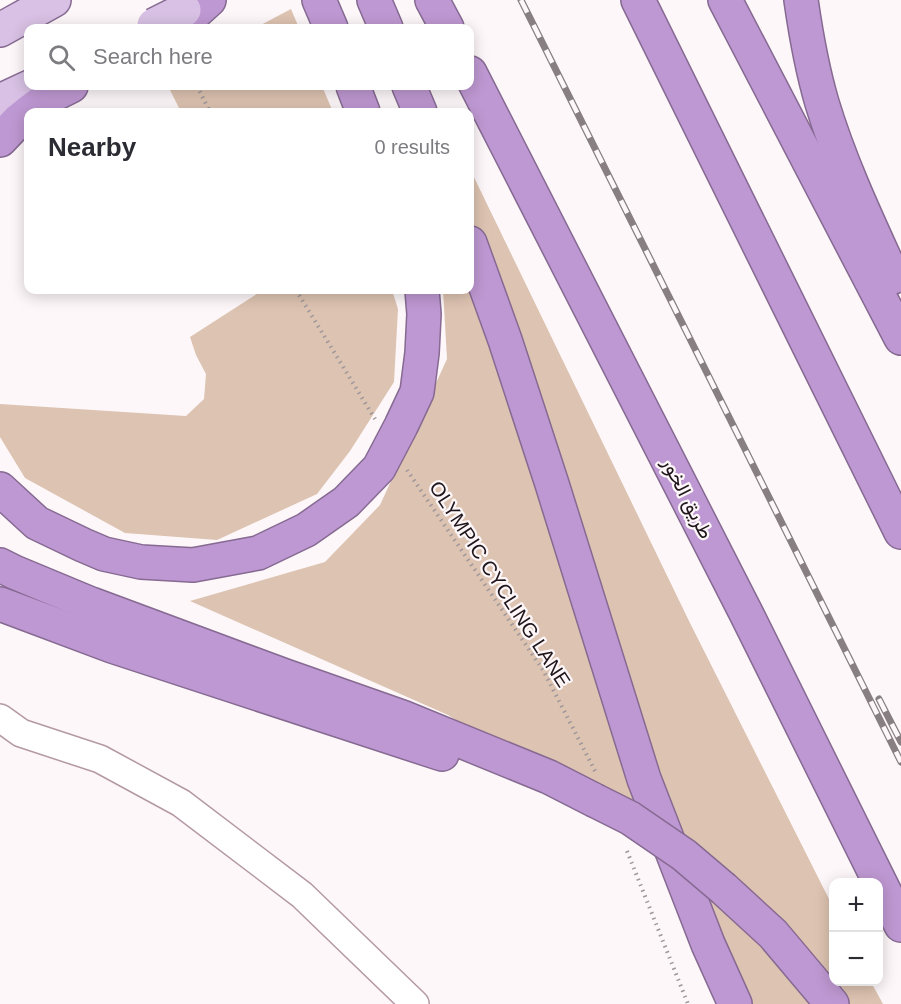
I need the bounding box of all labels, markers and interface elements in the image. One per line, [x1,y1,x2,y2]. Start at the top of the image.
search box [24,24,474,90]
icon: search [45,41,78,74]
text: Search here [93,44,213,69]
text: Nearby [48,132,136,162]
text: 0 results [374,136,450,158]
street label: طريق الخور [656,453,718,543]
street label: OLYMPIC CYCLING LANE [425,477,575,691]
map controls [829,878,883,986]
button: + [829,878,883,932]
button: − [829,932,883,986]

